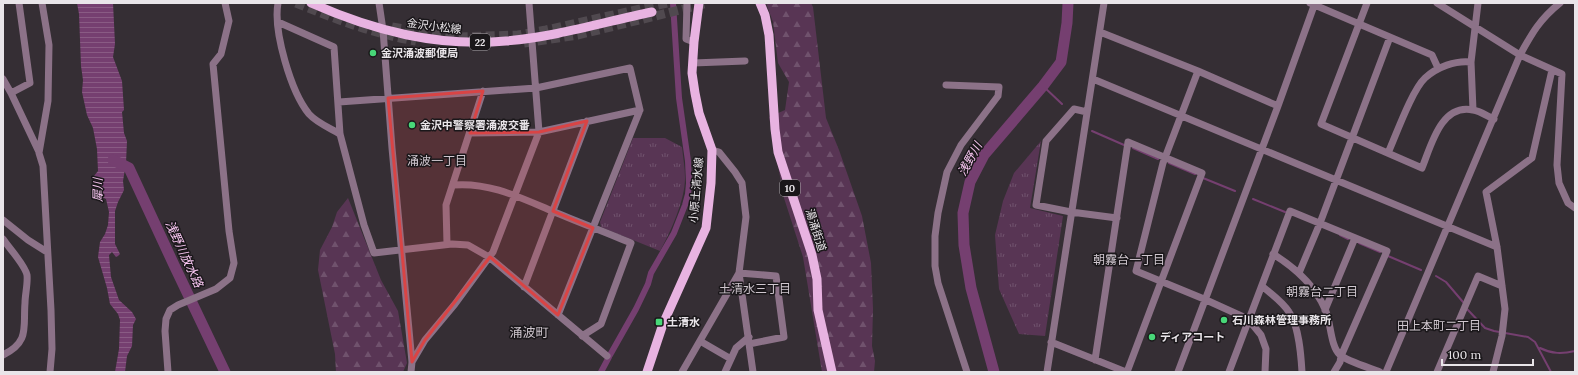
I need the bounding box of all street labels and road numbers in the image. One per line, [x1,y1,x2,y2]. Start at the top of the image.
street label: 金沢小松線 [406,16,462,36]
road number: 22 [470,34,490,50]
street label: 小原土清水線 [686,157,706,223]
road number: 10 [780,180,800,196]
street label: 湯涌街道 [803,207,829,253]

